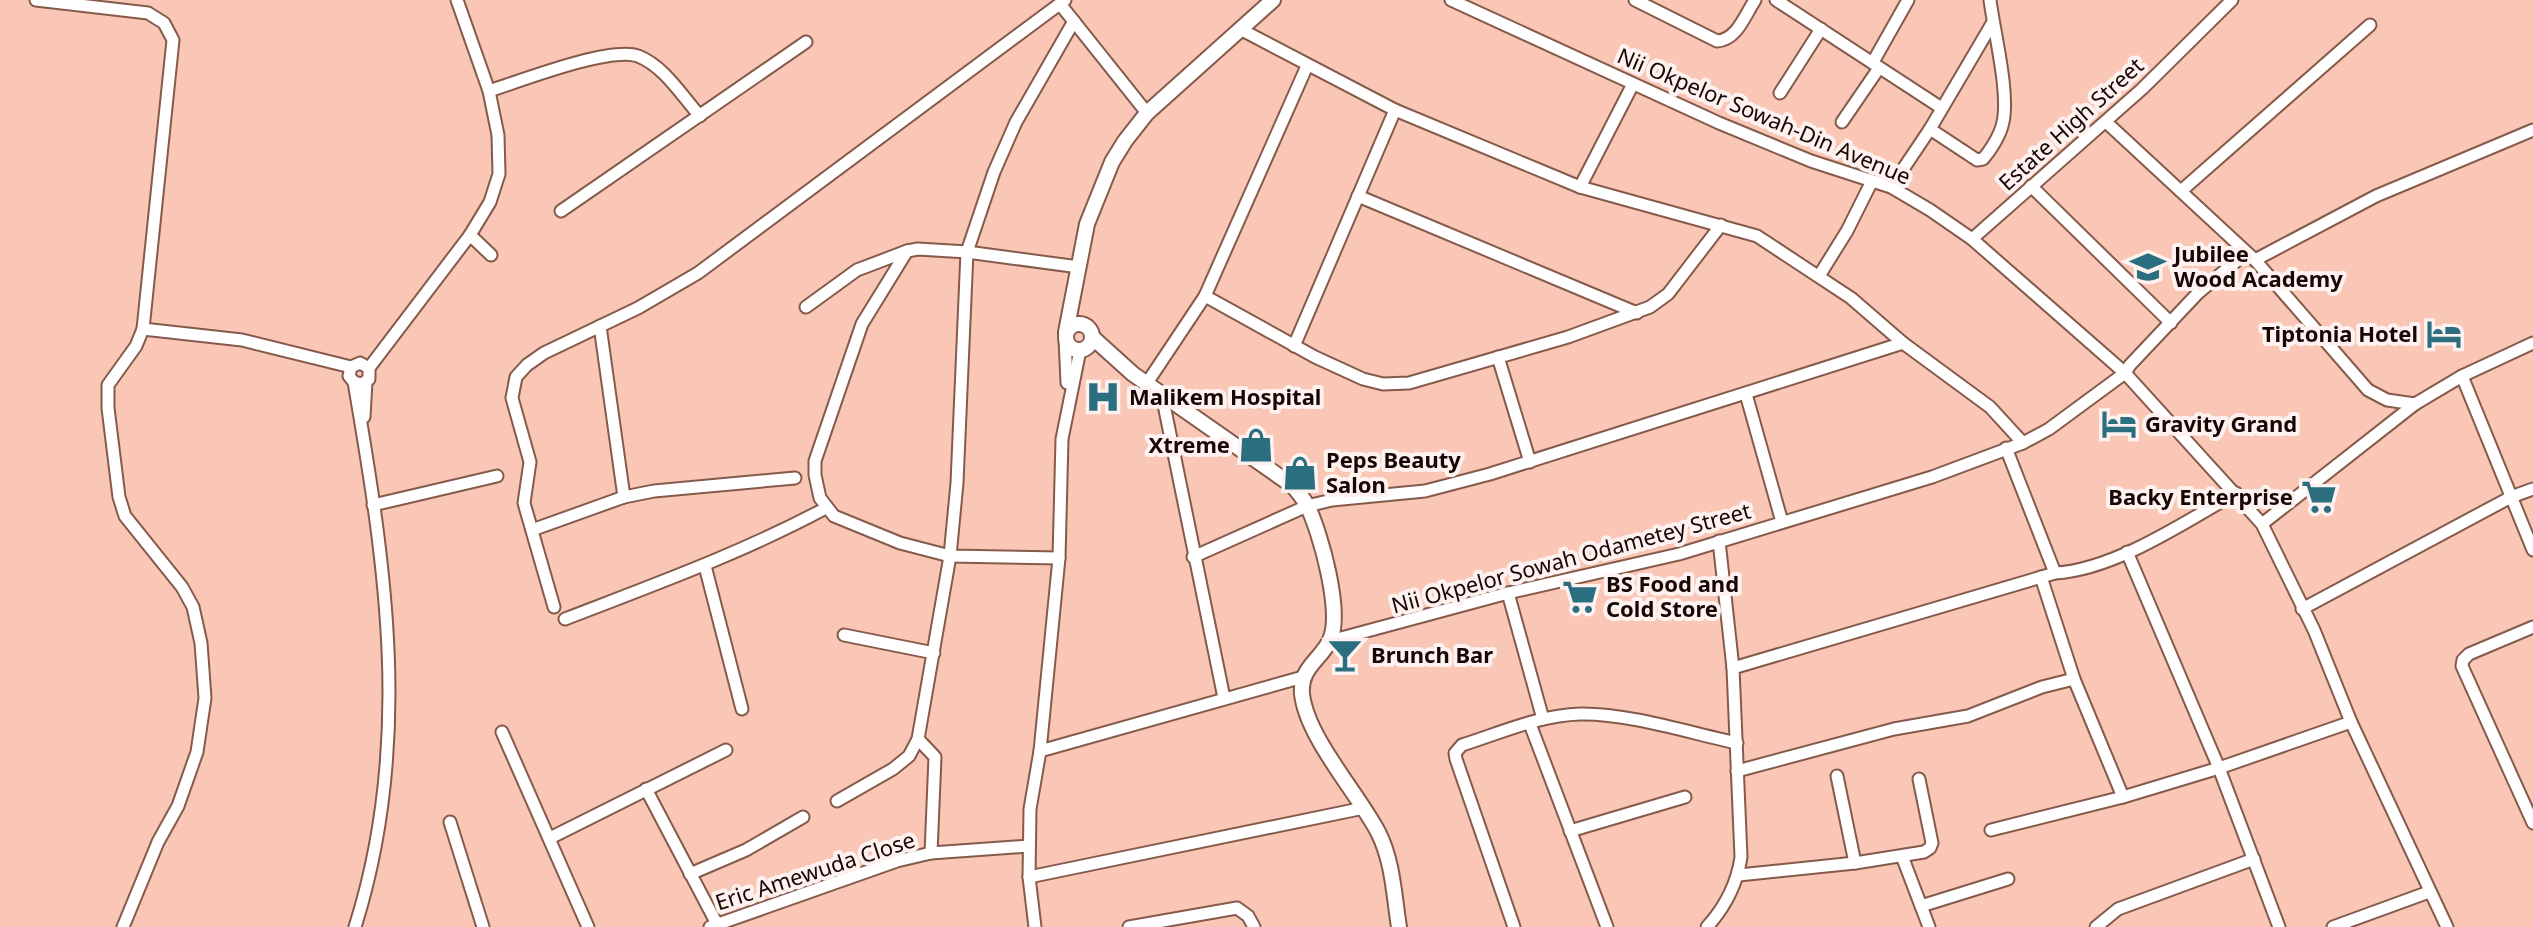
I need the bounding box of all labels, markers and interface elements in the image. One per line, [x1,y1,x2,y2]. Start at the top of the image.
street label: Nii Okpelor Sowah-Din Avenue [1613,40,1916,191]
street label: Estate High Street [1991,50,2149,196]
place label: Jubilee Wood Academy [2172,238,2343,293]
school or university icon: Jubilee Wood Academy [2129,248,2167,286]
hotel icon: Tiptonia Hotel [2425,315,2463,353]
place label: Tiptonia Hotel [2262,318,2418,348]
hospital icon: Malikem Hospital [1084,378,1122,416]
place label: Malikem Hospital [1129,381,1321,411]
hotel icon: Gravity Grand [2100,405,2138,443]
place label: Gravity Grand [2145,408,2297,438]
shop icon: Xtreme [1237,426,1275,464]
place label: Xtreme [1149,429,1230,459]
place label: Peps Beauty Salon [1326,444,1461,499]
shop icon: Peps Beauty Salon [1281,454,1319,492]
supermarket icon: Backy Enterprise [2300,478,2338,516]
place label: Backy Enterprise [2108,481,2293,511]
street label: Nii Okpelor Sowah Odametey Street [1388,495,1754,619]
place label: BS Food and Cold Store [1606,568,1739,623]
supermarket icon: BS Food and Cold Store [1561,578,1599,616]
bar icon: Brunch Bar [1326,636,1364,674]
place label: Brunch Bar [1371,639,1493,669]
street label: Eric Amewuda Close [711,824,918,916]

